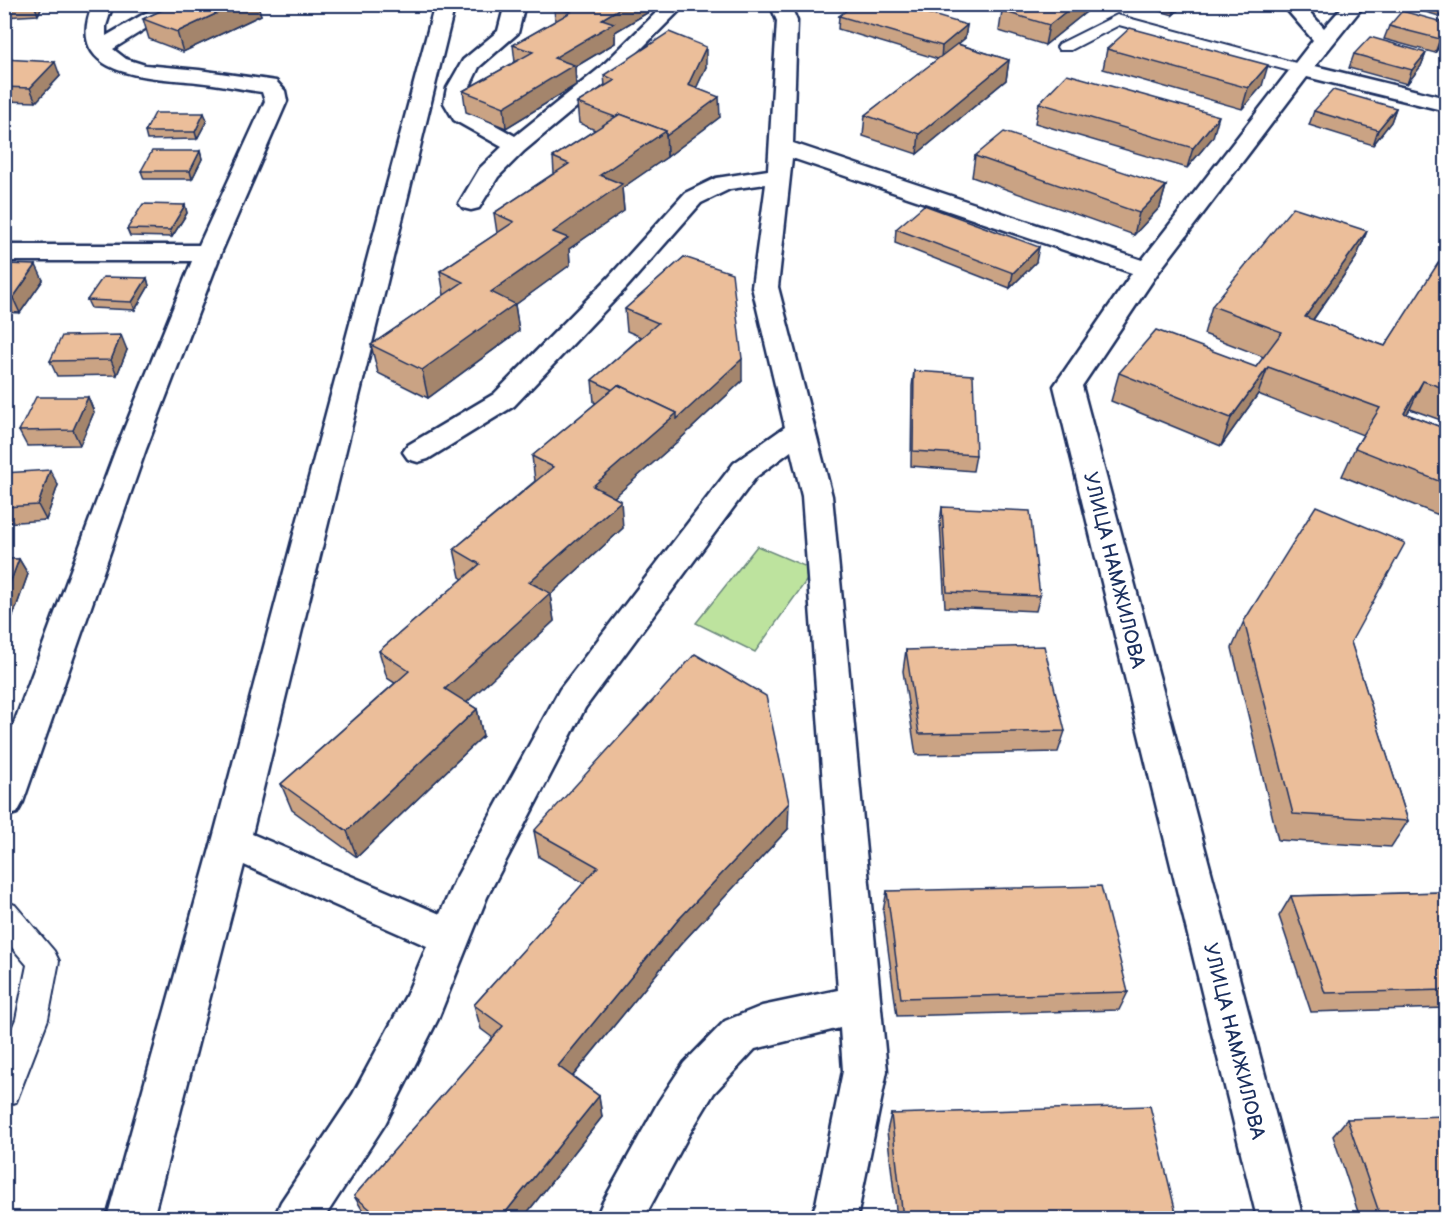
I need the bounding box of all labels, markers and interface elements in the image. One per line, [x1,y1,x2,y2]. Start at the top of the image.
street label: УЛИЦА НАМЖИЛОВА [1078,470,1150,672]
street label: УЛИЦА НАМЖИЛОВА [1198,941,1270,1143]

